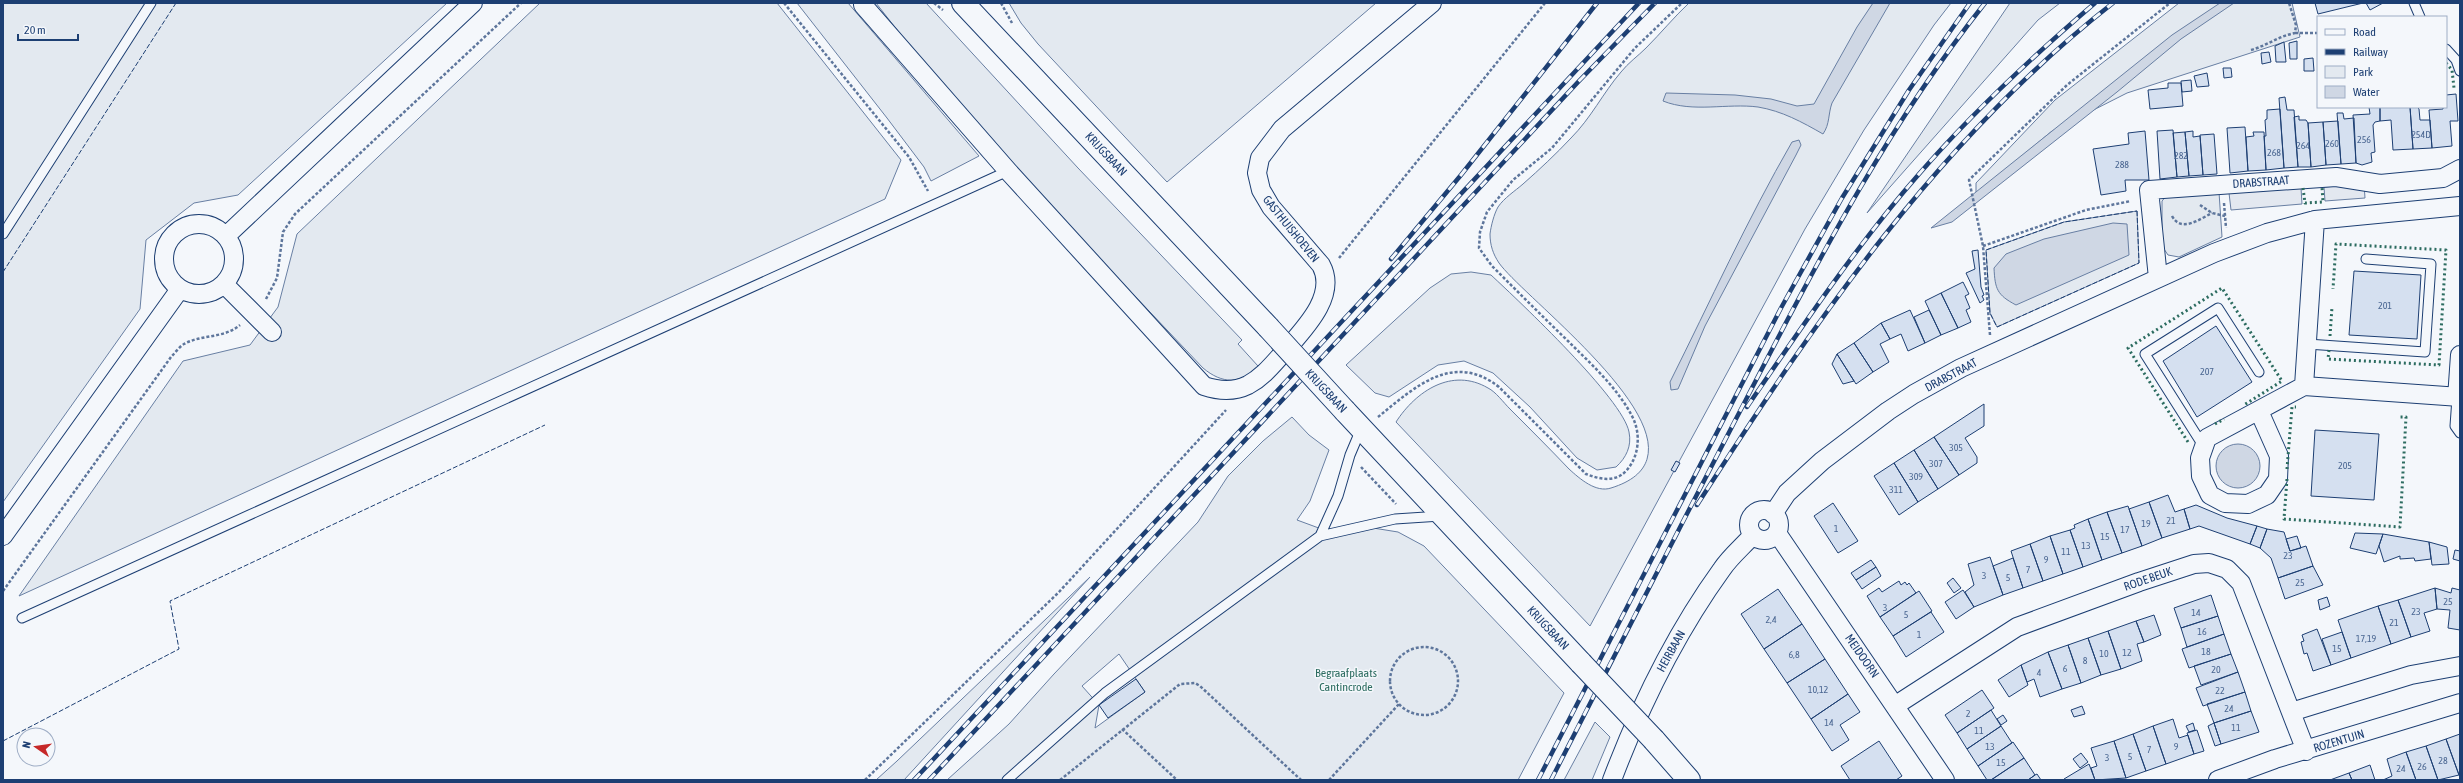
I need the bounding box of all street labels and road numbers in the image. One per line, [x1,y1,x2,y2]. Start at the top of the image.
street label: KRIJGSBAAN [1082,129,1130,179]
street label: DRABSTRAAT [2232,173,2291,191]
street label: GASTHUISHOEVEN [1260,193,1322,265]
street label: DRABSTRAAT [1922,355,1980,395]
street label: KRIJGSBAAN [1302,366,1350,416]
street label: RODE BEUK [2122,564,2174,594]
street label: KRIJGSBAAN [1524,603,1572,653]
street label: HEIRBAAN [1654,628,1688,674]
street label: MEIDOORN [1842,631,1882,681]
street label: ROZENTUIN [2312,727,2366,755]

